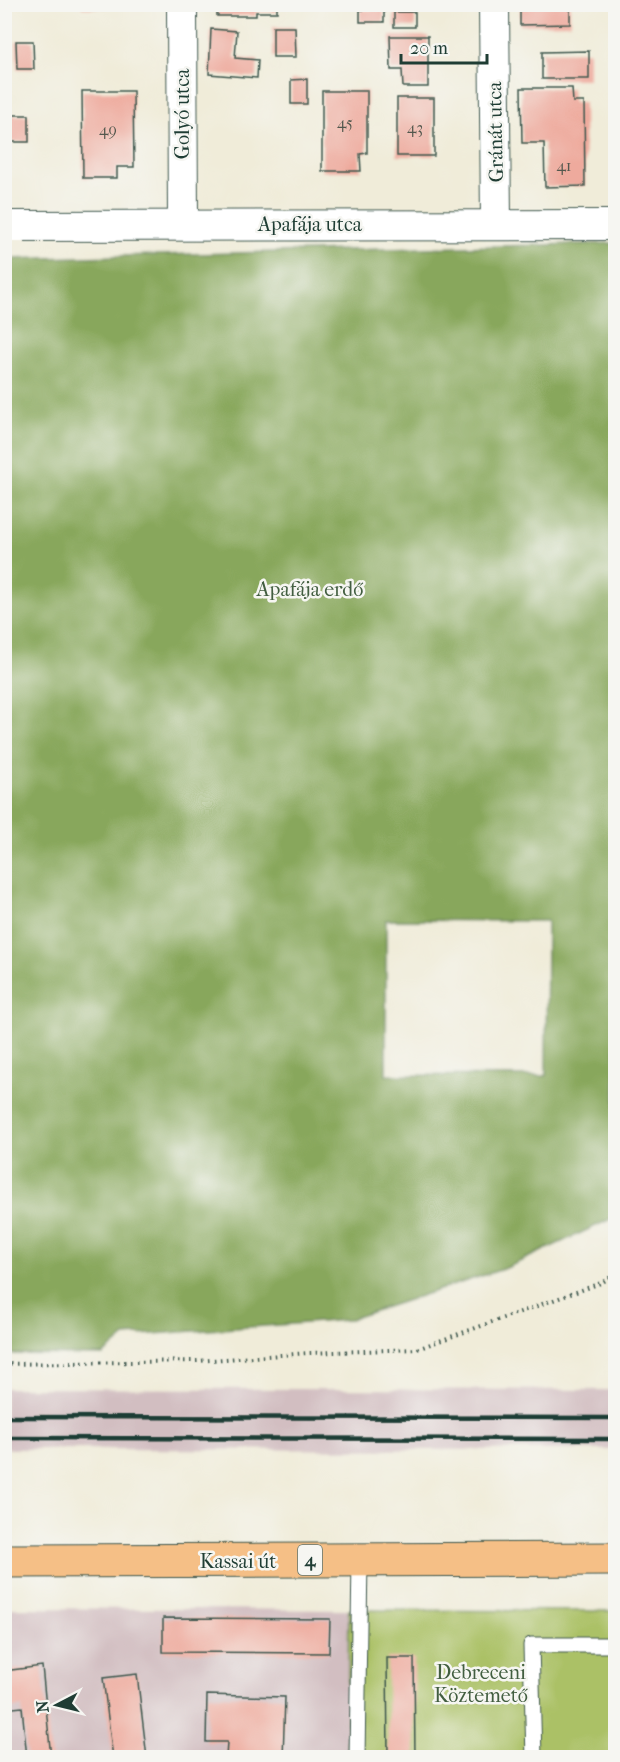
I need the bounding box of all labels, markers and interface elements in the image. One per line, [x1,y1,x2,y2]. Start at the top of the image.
scale bar [401,27,486,65]
text: 20 m [410,38,448,59]
street label: Golyó utca [171,68,194,159]
street label: Gránát utca [483,81,508,183]
house number: 45 [337,113,353,132]
house number: 43 [407,118,423,137]
house number: 49 [99,120,117,139]
house number: 41 [556,156,572,175]
street label: Apafája utca [257,213,363,236]
park label: Apafája erdő [256,578,363,601]
road number: 4 [298,1545,322,1575]
street label: Kassai út [200,1550,276,1573]
park label: Debreceni Köztemető [434,1661,528,1707]
north arrow [27,1675,87,1735]
text: N [32,1699,53,1714]

